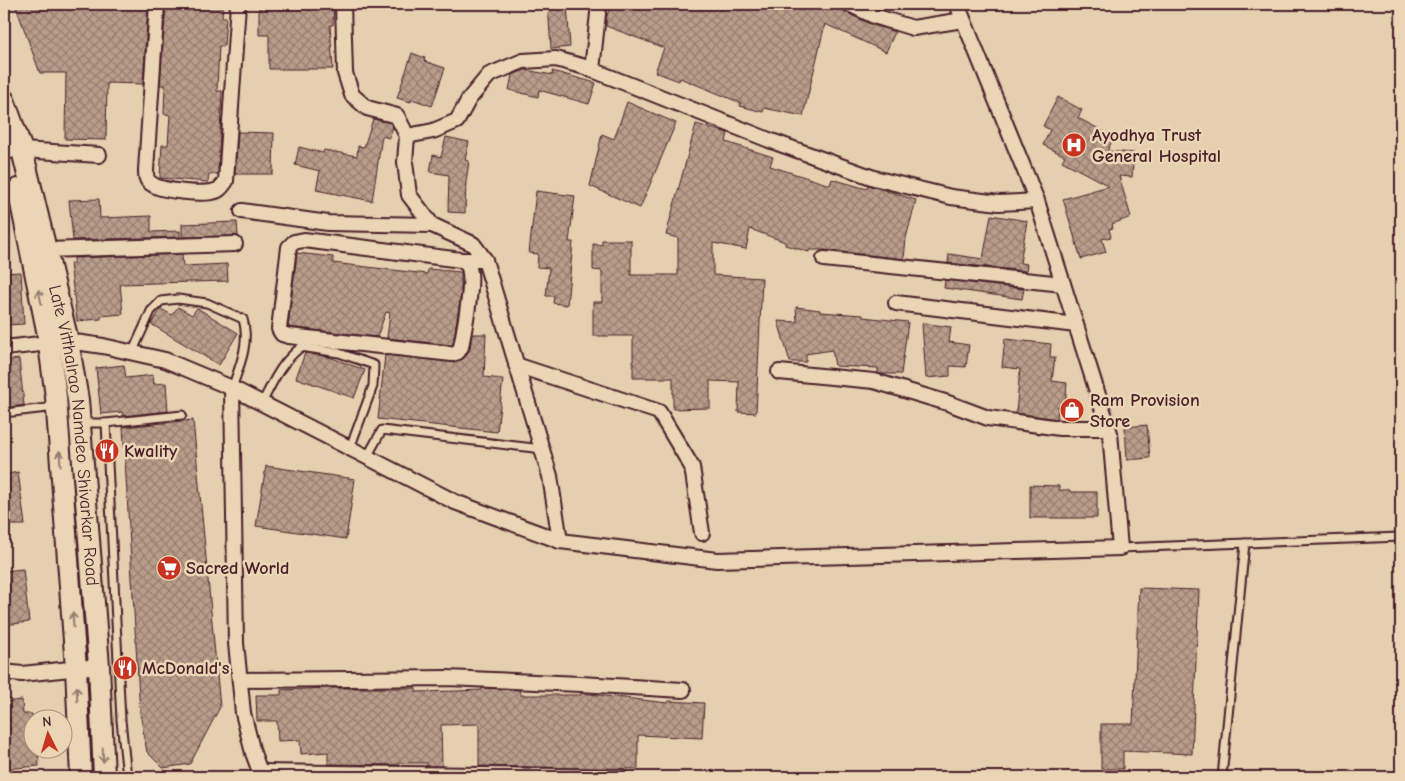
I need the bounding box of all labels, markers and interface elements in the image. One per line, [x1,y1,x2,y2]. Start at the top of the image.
place label: Ayodhya Trust General Hospital [1092,125,1221,167]
hospital icon: Ayodhya Trust General Hospital [1061,132,1087,158]
street label: Late Vitthalrao Namdeo Shivarkar Road [44,283,103,587]
one-way arrow [35,289,44,305]
place label: Ram Provision Store [1090,390,1200,432]
shop icon: Ram Provision Store [1059,397,1085,423]
restaurant icon: Kwality [94,438,120,464]
place label: Kwality [124,441,178,462]
one-way arrow [56,450,65,466]
supermarket icon: Sacred World [156,555,182,581]
place label: Sacred World [186,558,290,579]
one-way arrow [68,612,77,628]
restaurant icon: McDonald's [112,655,138,681]
place label: McDonald's [142,658,230,679]
one-way arrow [73,686,82,702]
north arrow [22,708,72,758]
text: N [42,713,52,730]
one-way arrow [98,747,107,763]

